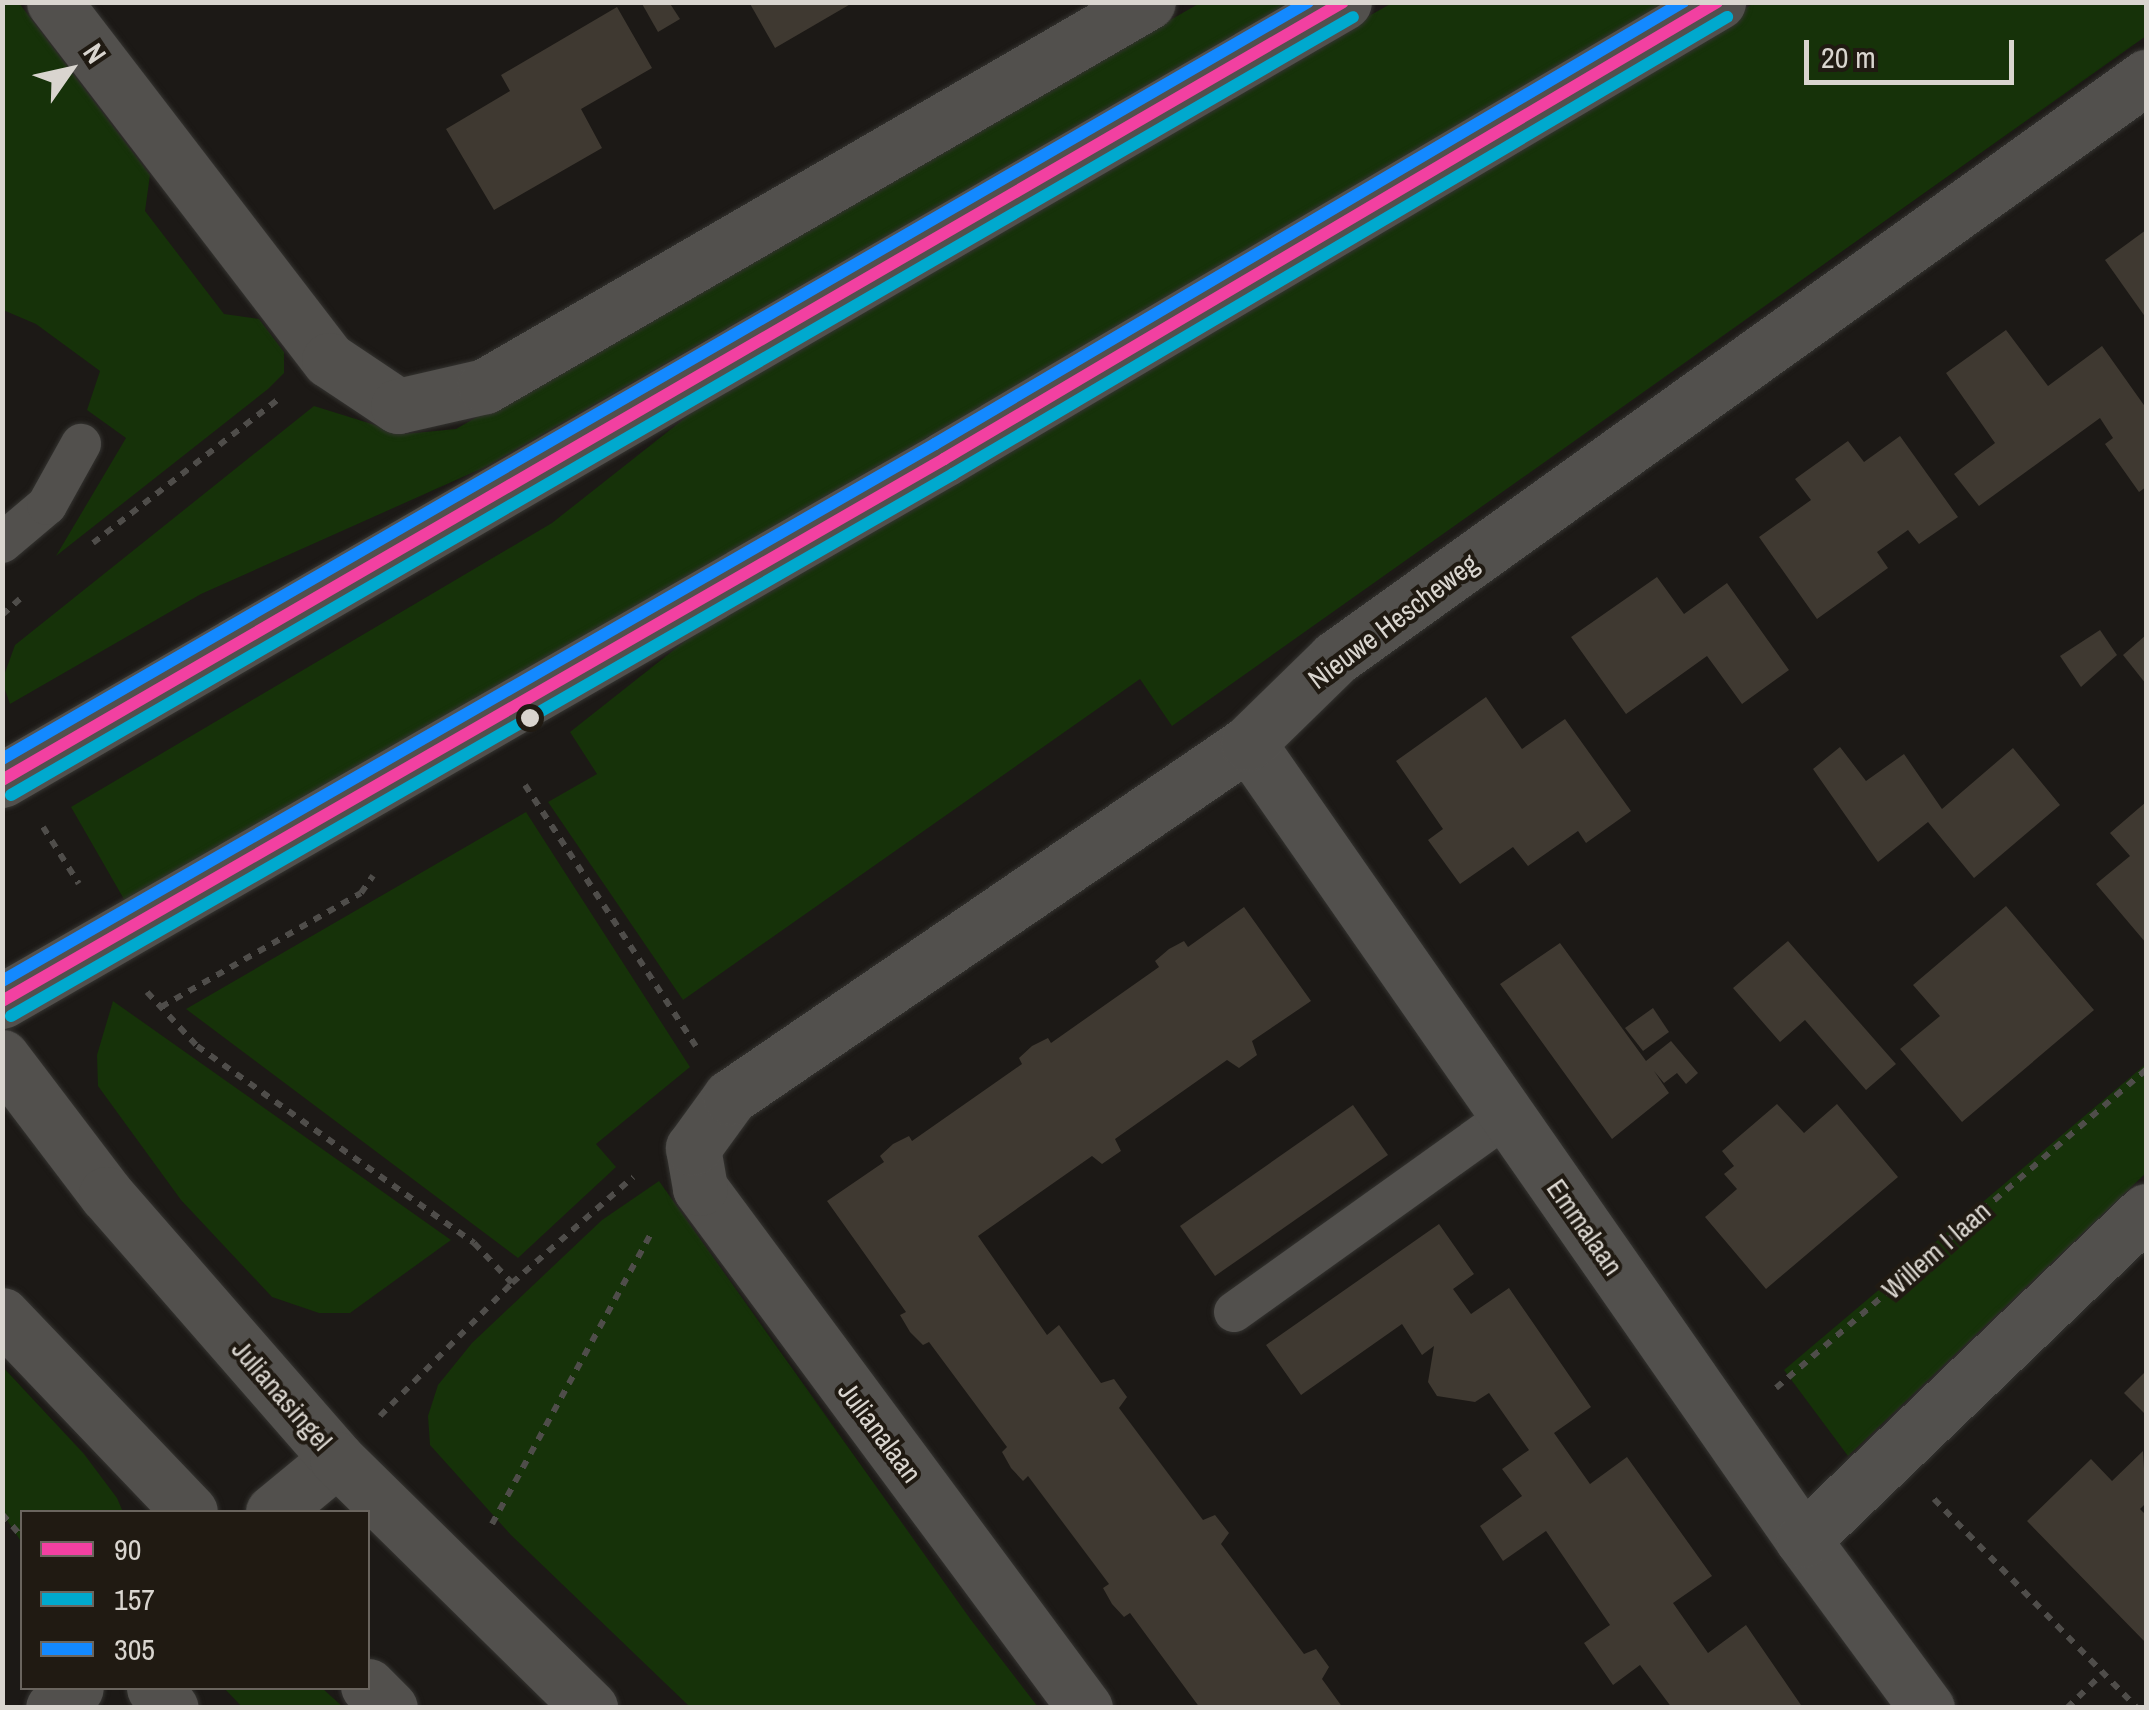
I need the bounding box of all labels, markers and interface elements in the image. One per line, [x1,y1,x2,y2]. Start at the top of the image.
north arrow [20,20,120,120]
scale bar [1809,20,2019,82]
text: N [74,36,115,71]
text: 20 m [1821,37,1876,77]
street label: Nieuwe Hescheweg [1301,546,1485,696]
unlabelled marker [520,708,540,728]
street label: Emmalaan [1540,1172,1630,1282]
street label: Willem I laan [1875,1194,1997,1306]
street label: Julianasingel [225,1333,339,1457]
street label: Julianalaan [831,1375,929,1489]
legend [20,1510,370,1690]
text: 90 [114,1529,141,1569]
text: 157 [114,1579,155,1619]
text: 305 [114,1629,155,1669]

